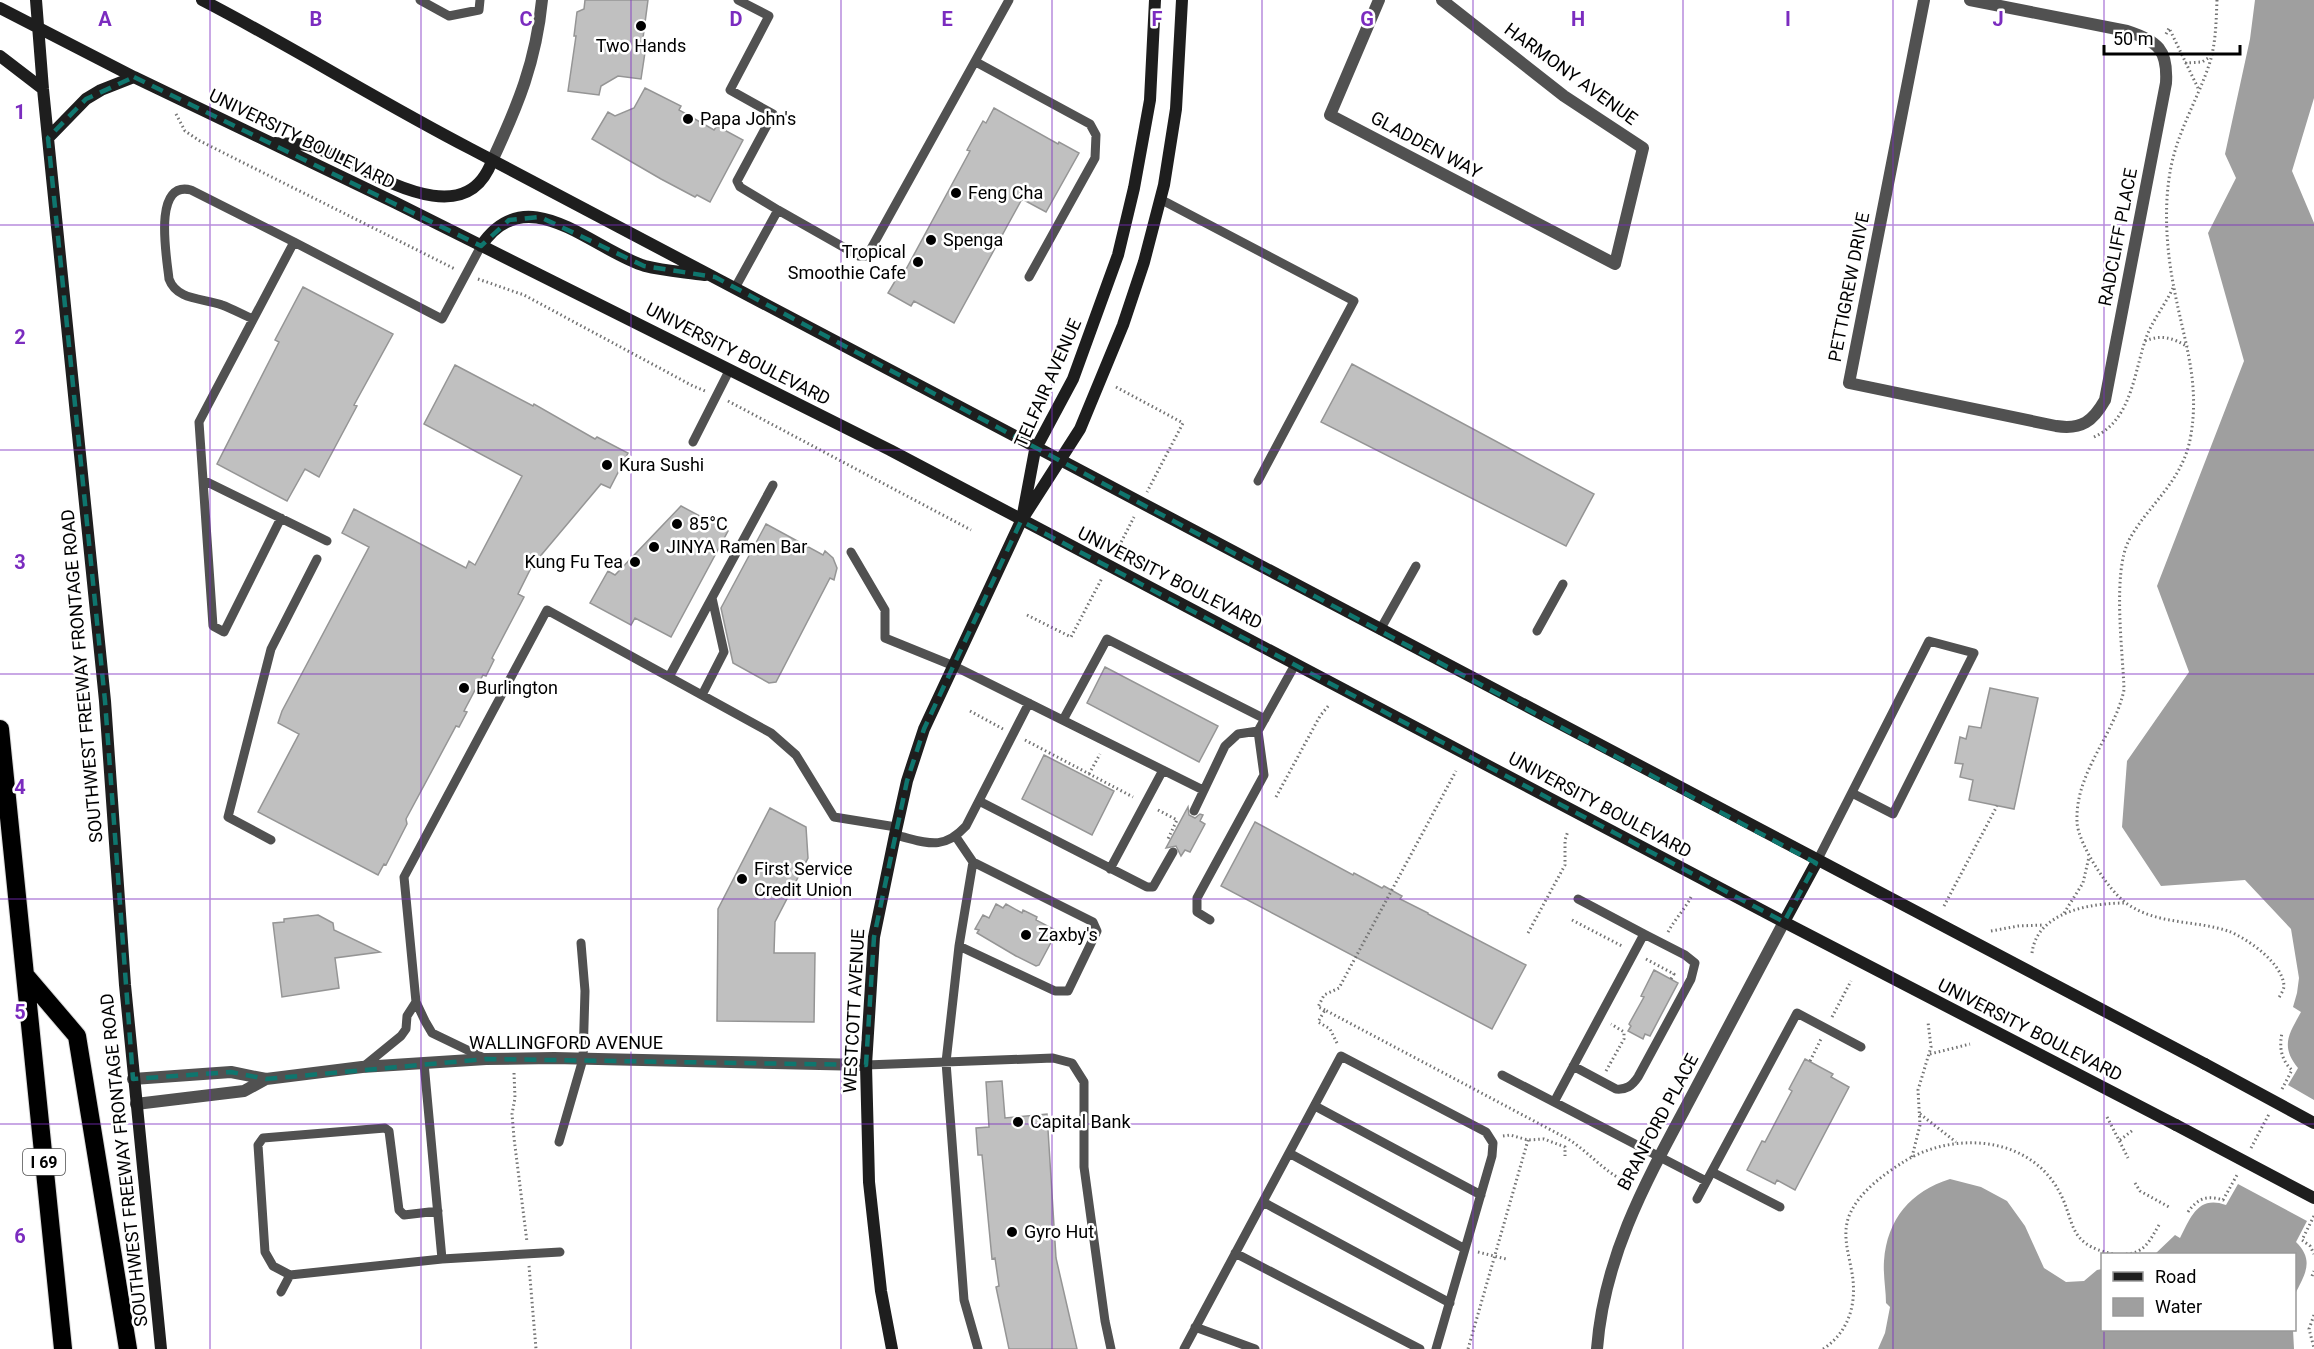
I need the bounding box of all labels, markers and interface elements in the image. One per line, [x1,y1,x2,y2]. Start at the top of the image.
text: A [98,7,112,31]
text: B [310,7,322,31]
text: C [519,7,533,31]
text: D [730,7,743,31]
text: E [941,7,953,31]
text: F [1152,7,1163,31]
text: G [1360,7,1374,31]
text: I [1785,7,1791,31]
text: J [1992,7,2004,31]
street label: HARMONY AVENUE [1500,18,1642,130]
scale bar [2104,18,2240,56]
marker: Two Hands [634,19,648,33]
text: 50 m [2113,28,2153,49]
place label: Two Hands [596,35,686,56]
street label: UNIVERSITY BOULEVARD [206,84,399,193]
text: 1 [14,100,26,124]
street label: GLADDEN WAY [1367,107,1485,183]
place label: Papa John's [700,108,796,129]
marker: Papa John's [681,112,695,126]
street label: RADCLIFF PLACE [2094,166,2141,308]
place label: Feng Cha [968,182,1043,203]
marker: Feng Cha [949,186,963,200]
street label: PETTIGREW DRIVE [1824,210,1873,363]
place label: Spenga [943,229,1003,250]
marker: Spenga [924,233,938,247]
place label: Tropical Smoothie Cafe [788,241,906,283]
marker: Tropical Smoothie Cafe [911,255,925,269]
street label: UNIVERSITY BOULEVARD [642,298,834,409]
street label: TELFAIR AVENUE [1010,315,1085,450]
text: 2 [14,325,26,349]
place label: Kura Sushi [619,454,704,475]
marker: Kura Sushi [600,458,614,472]
street label: SOUTHWEST FREEWAY FRONTAGE ROAD [56,508,107,844]
place label: 85°C [689,513,728,534]
marker: 85°C [670,517,684,531]
street label: UNIVERSITY BOULEVARD [1074,522,1266,633]
place label: JINYA Ramen Bar [666,536,807,557]
marker: JINYA Ramen Bar [647,540,661,554]
text: 3 [14,550,26,574]
place label: Kung Fu Tea [524,551,623,572]
marker: Kung Fu Tea [628,555,642,569]
place label: Burlington [476,677,558,698]
marker: Burlington [457,681,471,695]
street label: UNIVERSITY BOULEVARD [1505,747,1695,862]
text: 4 [14,775,26,799]
place label: First Service Credit Union [754,858,853,900]
marker: First Service Credit Union [735,872,749,886]
place label: Zaxby's [1038,924,1098,945]
street label: WESTCOTT AVENUE [839,928,868,1094]
marker: Zaxby's [1019,928,1033,942]
street label: UNIVERSITY BOULEVARD [1934,974,2126,1085]
street label: SOUTHWEST FREEWAY FRONTAGE ROAD [96,992,151,1328]
text: 5 [14,1000,26,1024]
street label: WALLINGFORD AVENUE [469,1032,663,1053]
street label: BRANFORD PLACE [1613,1050,1702,1194]
place label: Capital Bank [1030,1111,1131,1132]
marker: Capital Bank [1011,1115,1025,1129]
road number: I 69 [23,1149,65,1175]
place label: Gyro Hut [1024,1221,1094,1242]
text: 6 [14,1224,26,1248]
marker: Gyro Hut [1005,1225,1019,1239]
legend [2101,1253,2296,1331]
text: Road [2155,1266,2196,1287]
text: Water [2155,1296,2202,1317]

